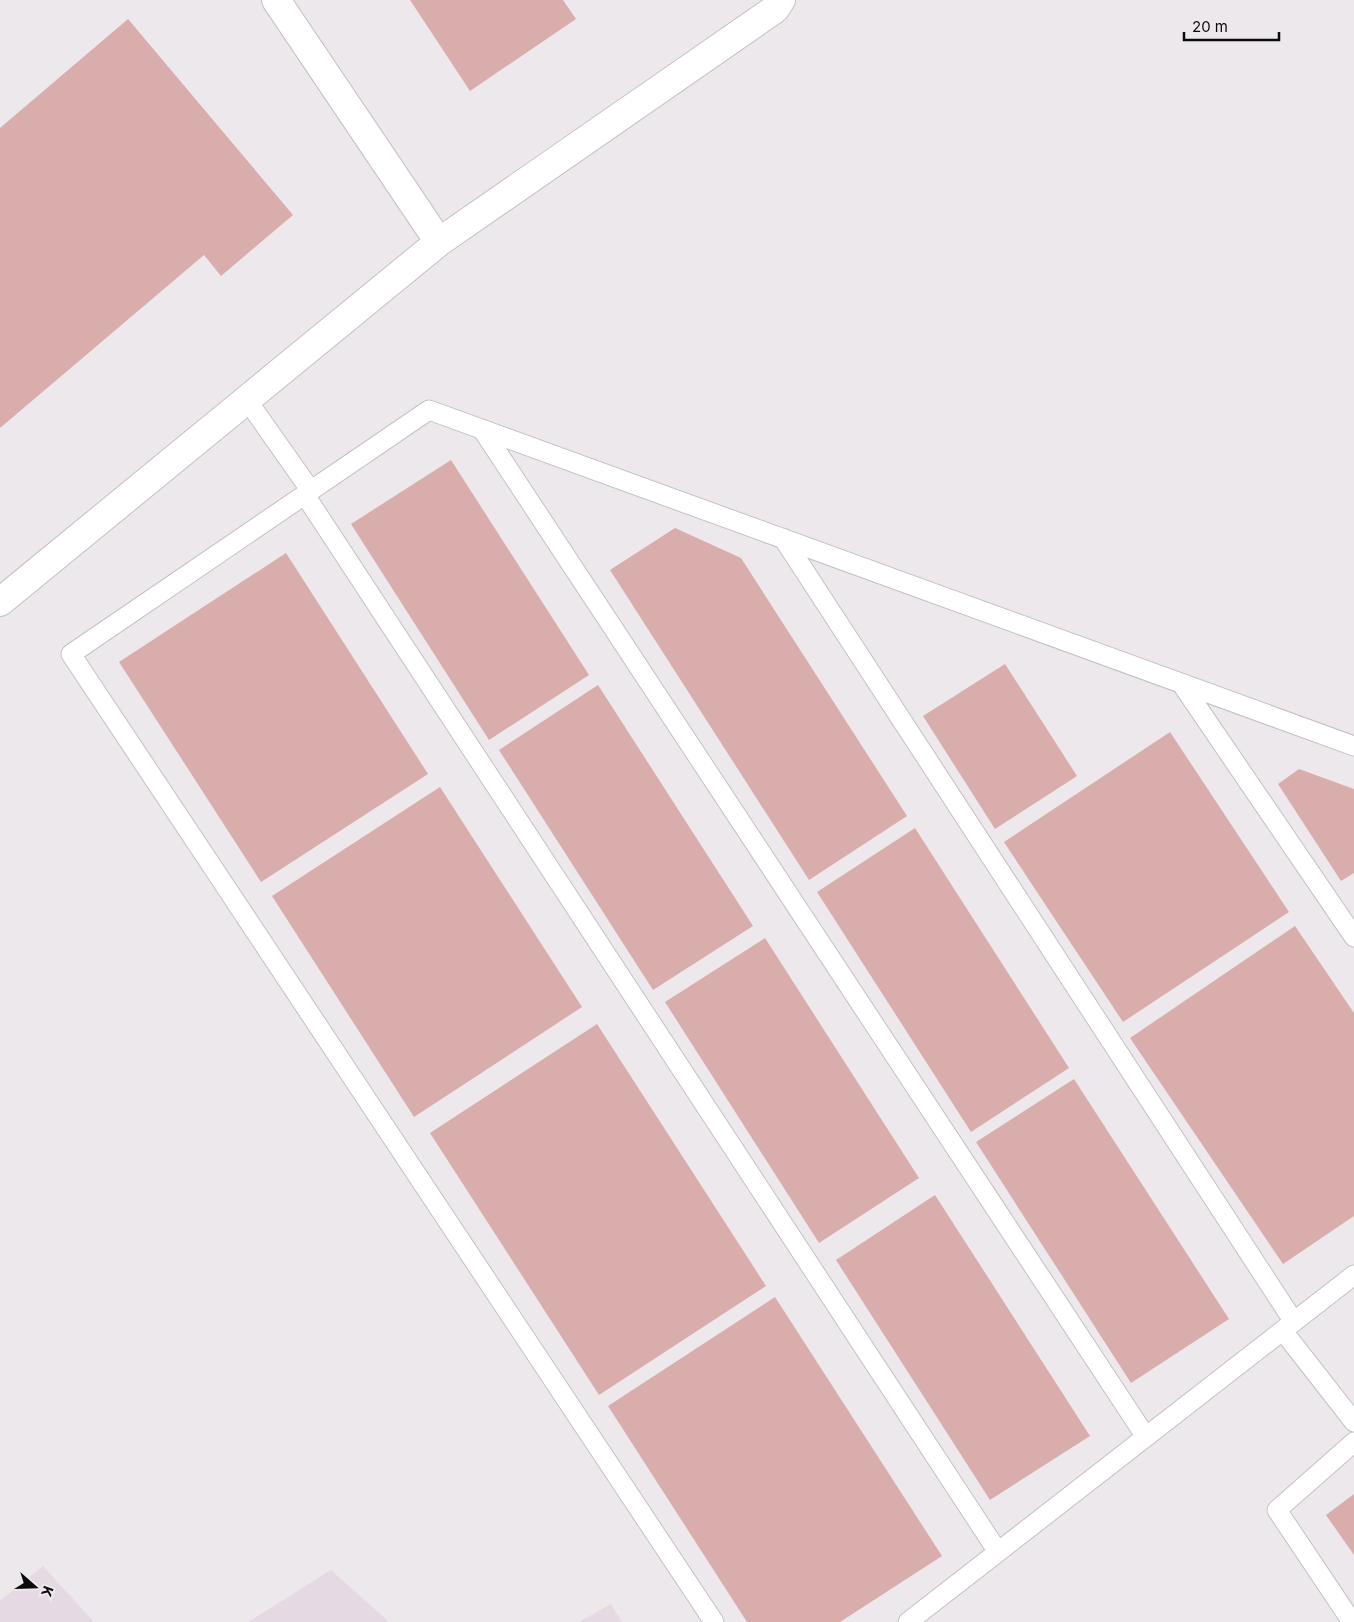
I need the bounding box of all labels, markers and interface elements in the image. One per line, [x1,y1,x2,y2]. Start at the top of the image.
scale bar [1184,10,1279,42]
text: 20 m [1192,17,1228,36]
north arrow [10,1562,60,1612]
text: K [38,1584,57,1599]

